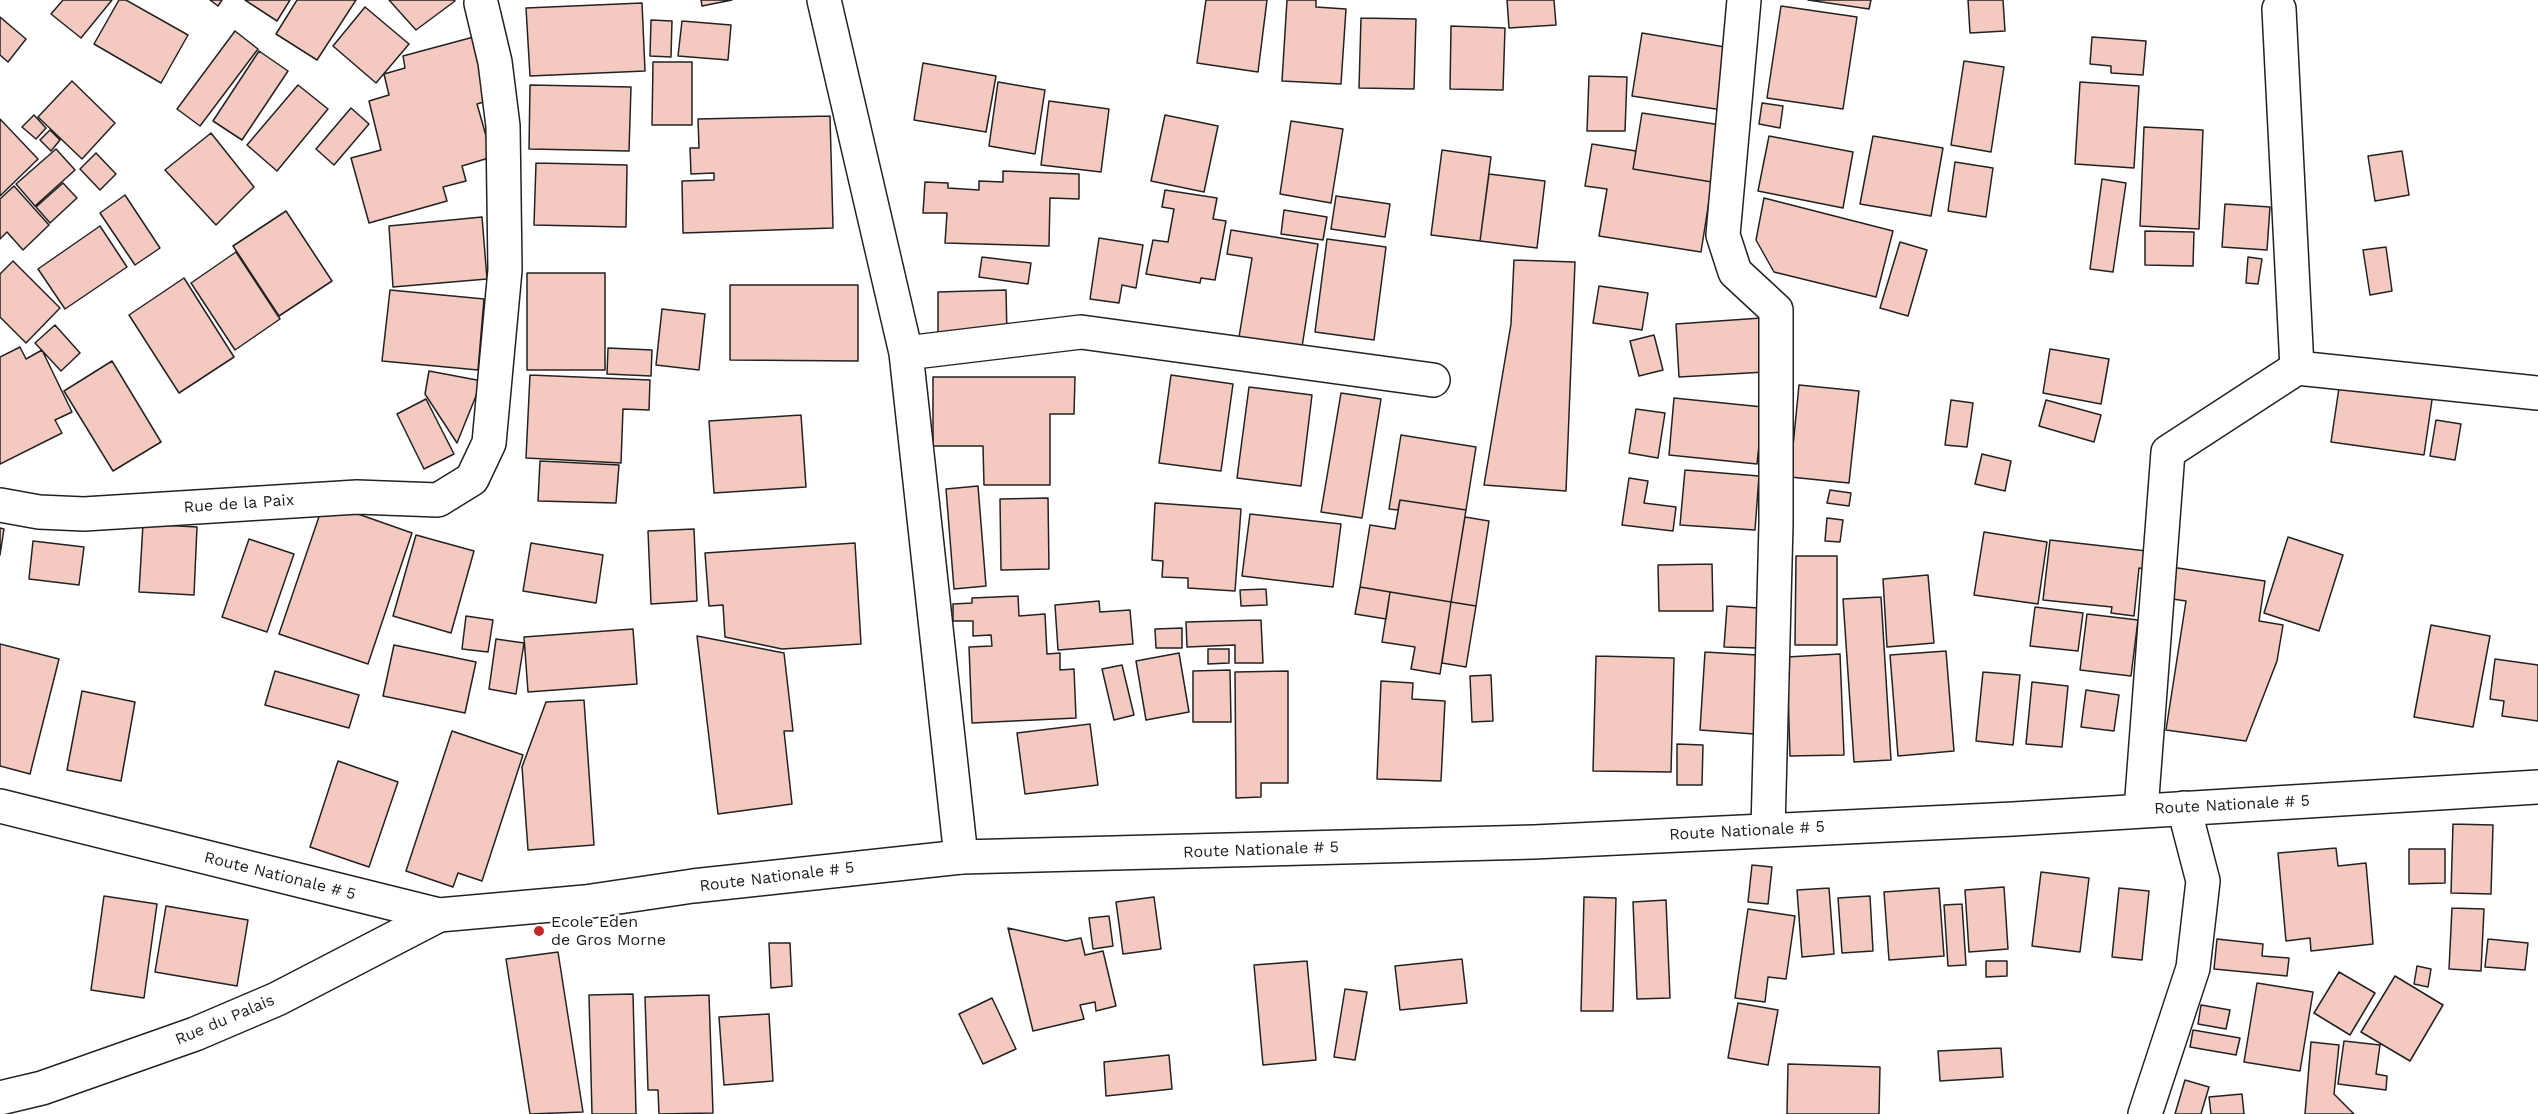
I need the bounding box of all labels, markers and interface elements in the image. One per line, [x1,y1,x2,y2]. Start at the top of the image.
street label: Rue de la Paix [183,491,295,517]
street label: Route Nationale # 5 [2154,791,2310,819]
street label: Route Nationale # 5 [1669,817,1825,845]
street label: Route Nationale # 5 [1183,838,1339,862]
street label: Route Nationale # 5 [202,848,358,904]
street label: Route Nationale # 5 [699,858,855,896]
place label: Ecole Eden de Gros Morne [551,912,666,950]
marker: Ecole Eden de Gros Morne [532,924,546,938]
street label: Rue du Palais [173,990,277,1050]

